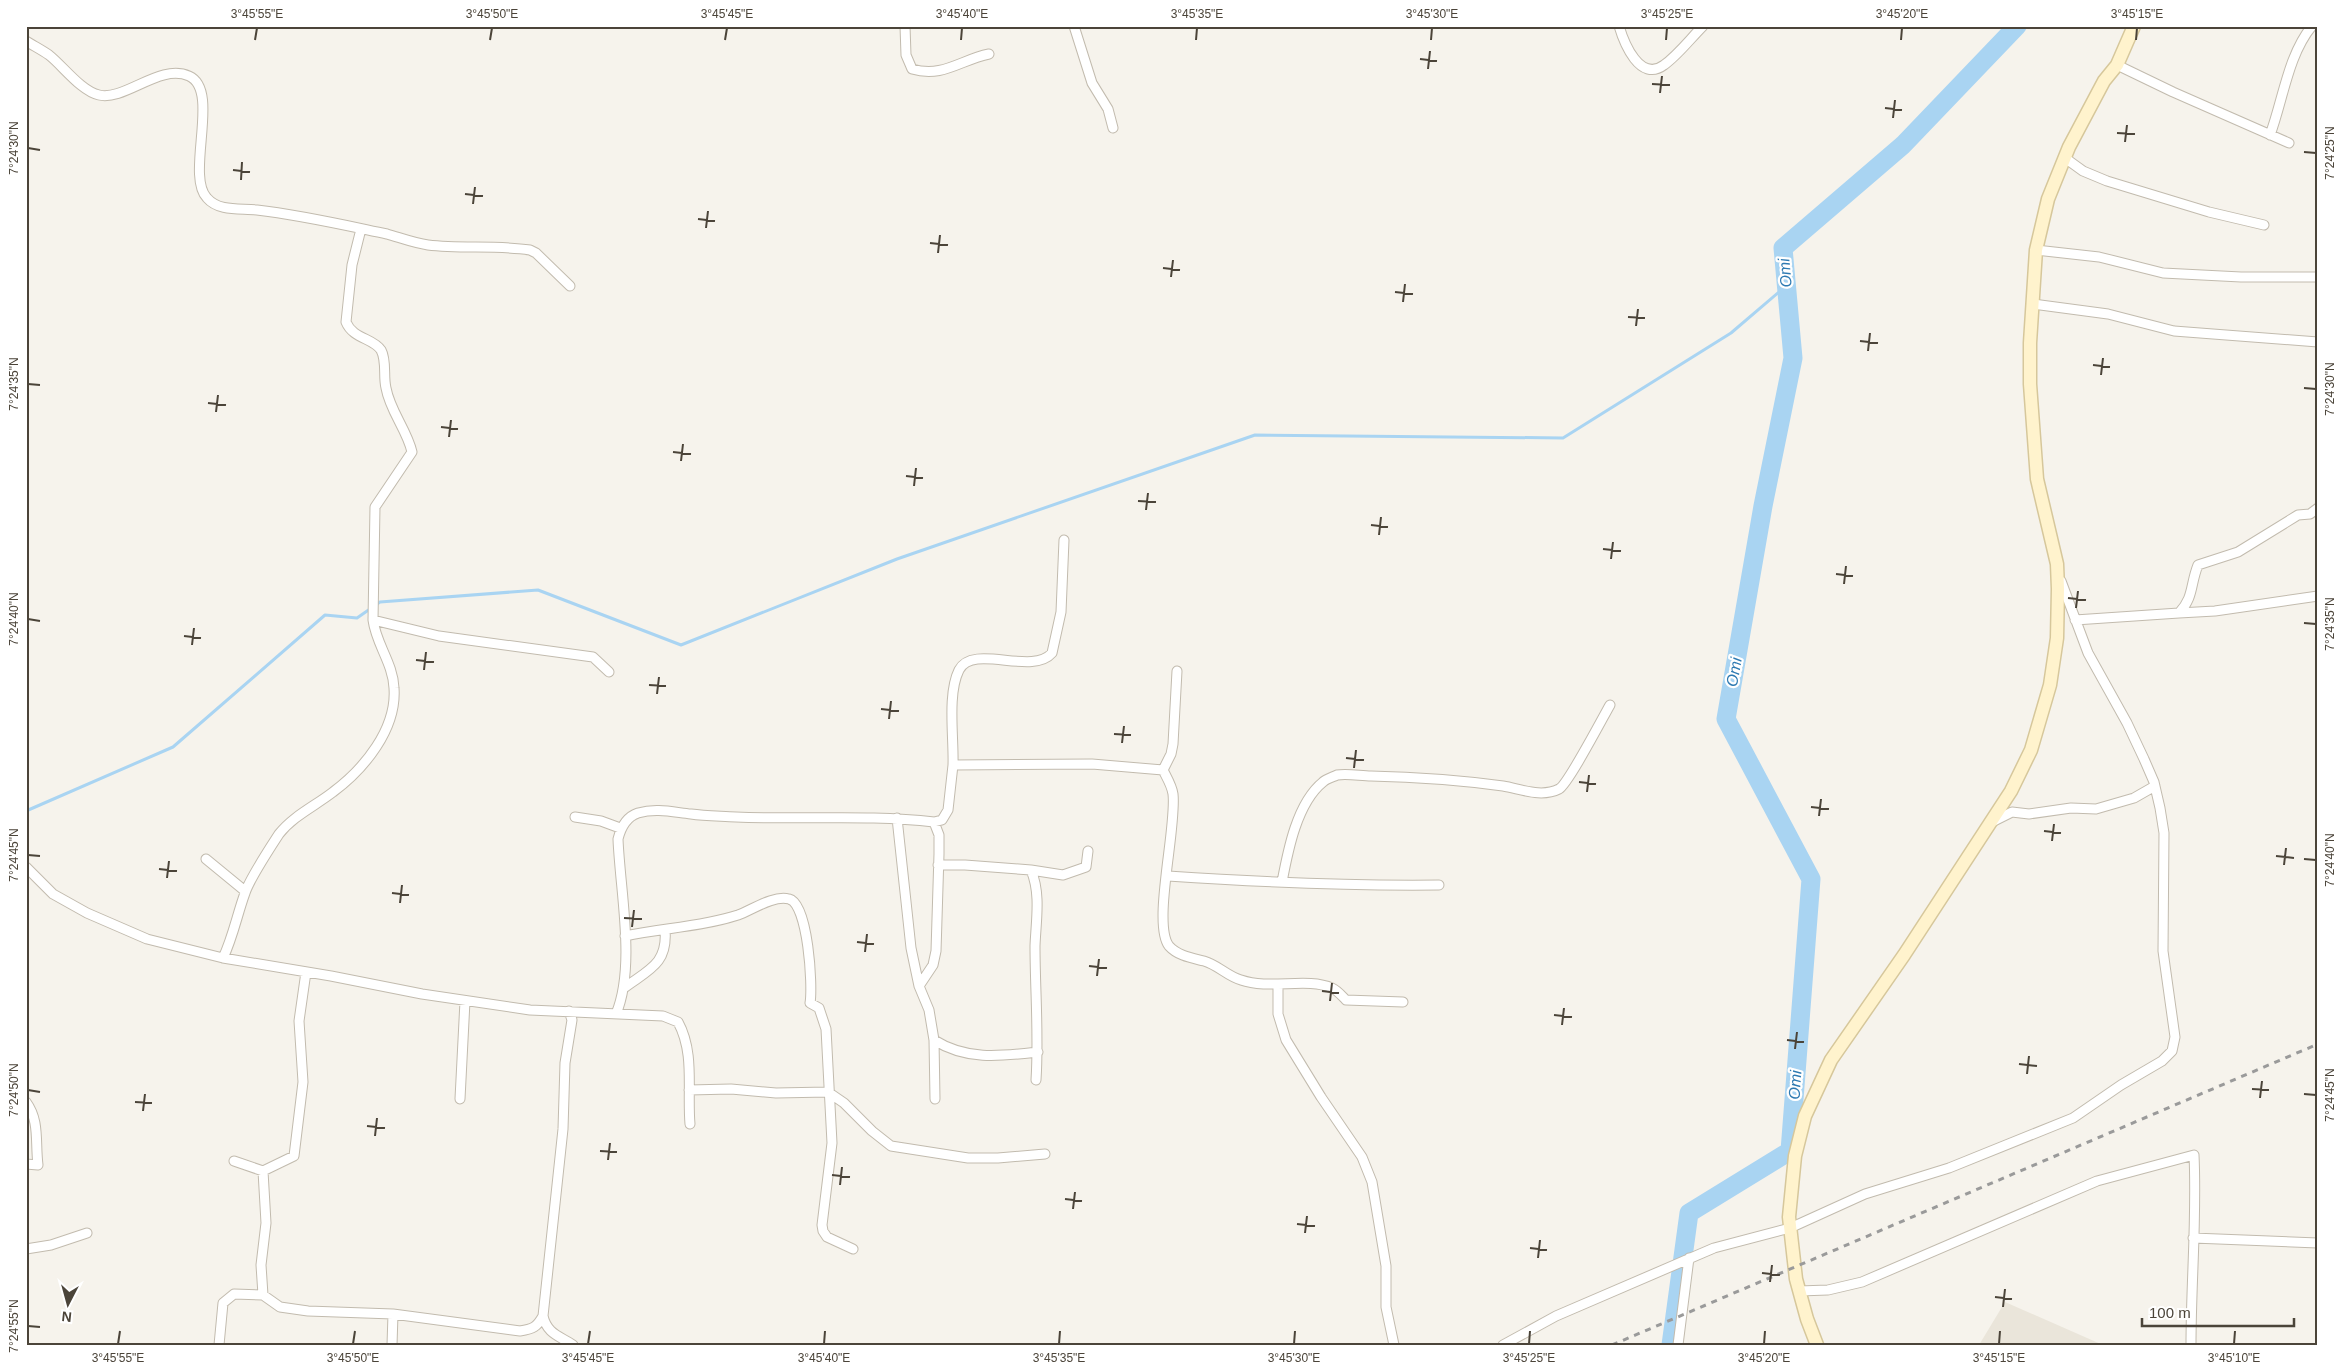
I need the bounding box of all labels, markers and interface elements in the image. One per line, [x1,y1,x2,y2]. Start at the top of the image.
text: 3°45'55"E [231,7,283,21]
text: 3°45'50"E [466,7,518,21]
text: 3°45'45"E [701,7,753,21]
text: 3°45'40"E [936,7,988,21]
text: 3°45'35"E [1171,7,1223,21]
text: 3°45'30"E [1406,7,1458,21]
text: 3°45'25"E [1641,7,1693,21]
text: 3°45'20"E [1876,7,1928,21]
text: 3°45'15"E [2111,7,2163,21]
text: 7°24'30"N [7,121,21,175]
text: 7°24'25"N [2323,126,2337,180]
water label: Omi [1775,257,1795,288]
text: 7°24'35"N [7,357,21,411]
text: 7°24'30"N [2323,362,2337,416]
text: 7°24'40"N [7,592,21,646]
text: 7°24'35"N [2323,597,2337,651]
water label: Omi [1723,656,1745,688]
text: 7°24'45"N [7,828,21,882]
text: 7°24'40"N [2323,833,2337,887]
text: 7°24'50"N [7,1063,21,1117]
text: 7°24'45"N [2323,1068,2337,1122]
water label: Omi [1785,1069,1805,1100]
north arrow [42,1278,92,1328]
scale bar [2142,1296,2294,1328]
text: 7°24'55"N [7,1299,21,1353]
text: 100 m [2149,1304,2191,1321]
text: N [61,1308,73,1325]
text: 3°45'55"E [92,1351,144,1365]
text: 3°45'50"E [327,1351,379,1365]
text: 3°45'45"E [562,1351,614,1365]
text: 3°45'40"E [798,1351,850,1365]
text: 3°45'35"E [1033,1351,1085,1365]
text: 3°45'30"E [1268,1351,1320,1365]
text: 3°45'25"E [1503,1351,1555,1365]
text: 3°45'20"E [1738,1351,1790,1365]
text: 3°45'15"E [1973,1351,2025,1365]
text: 3°45'10"E [2208,1351,2260,1365]

